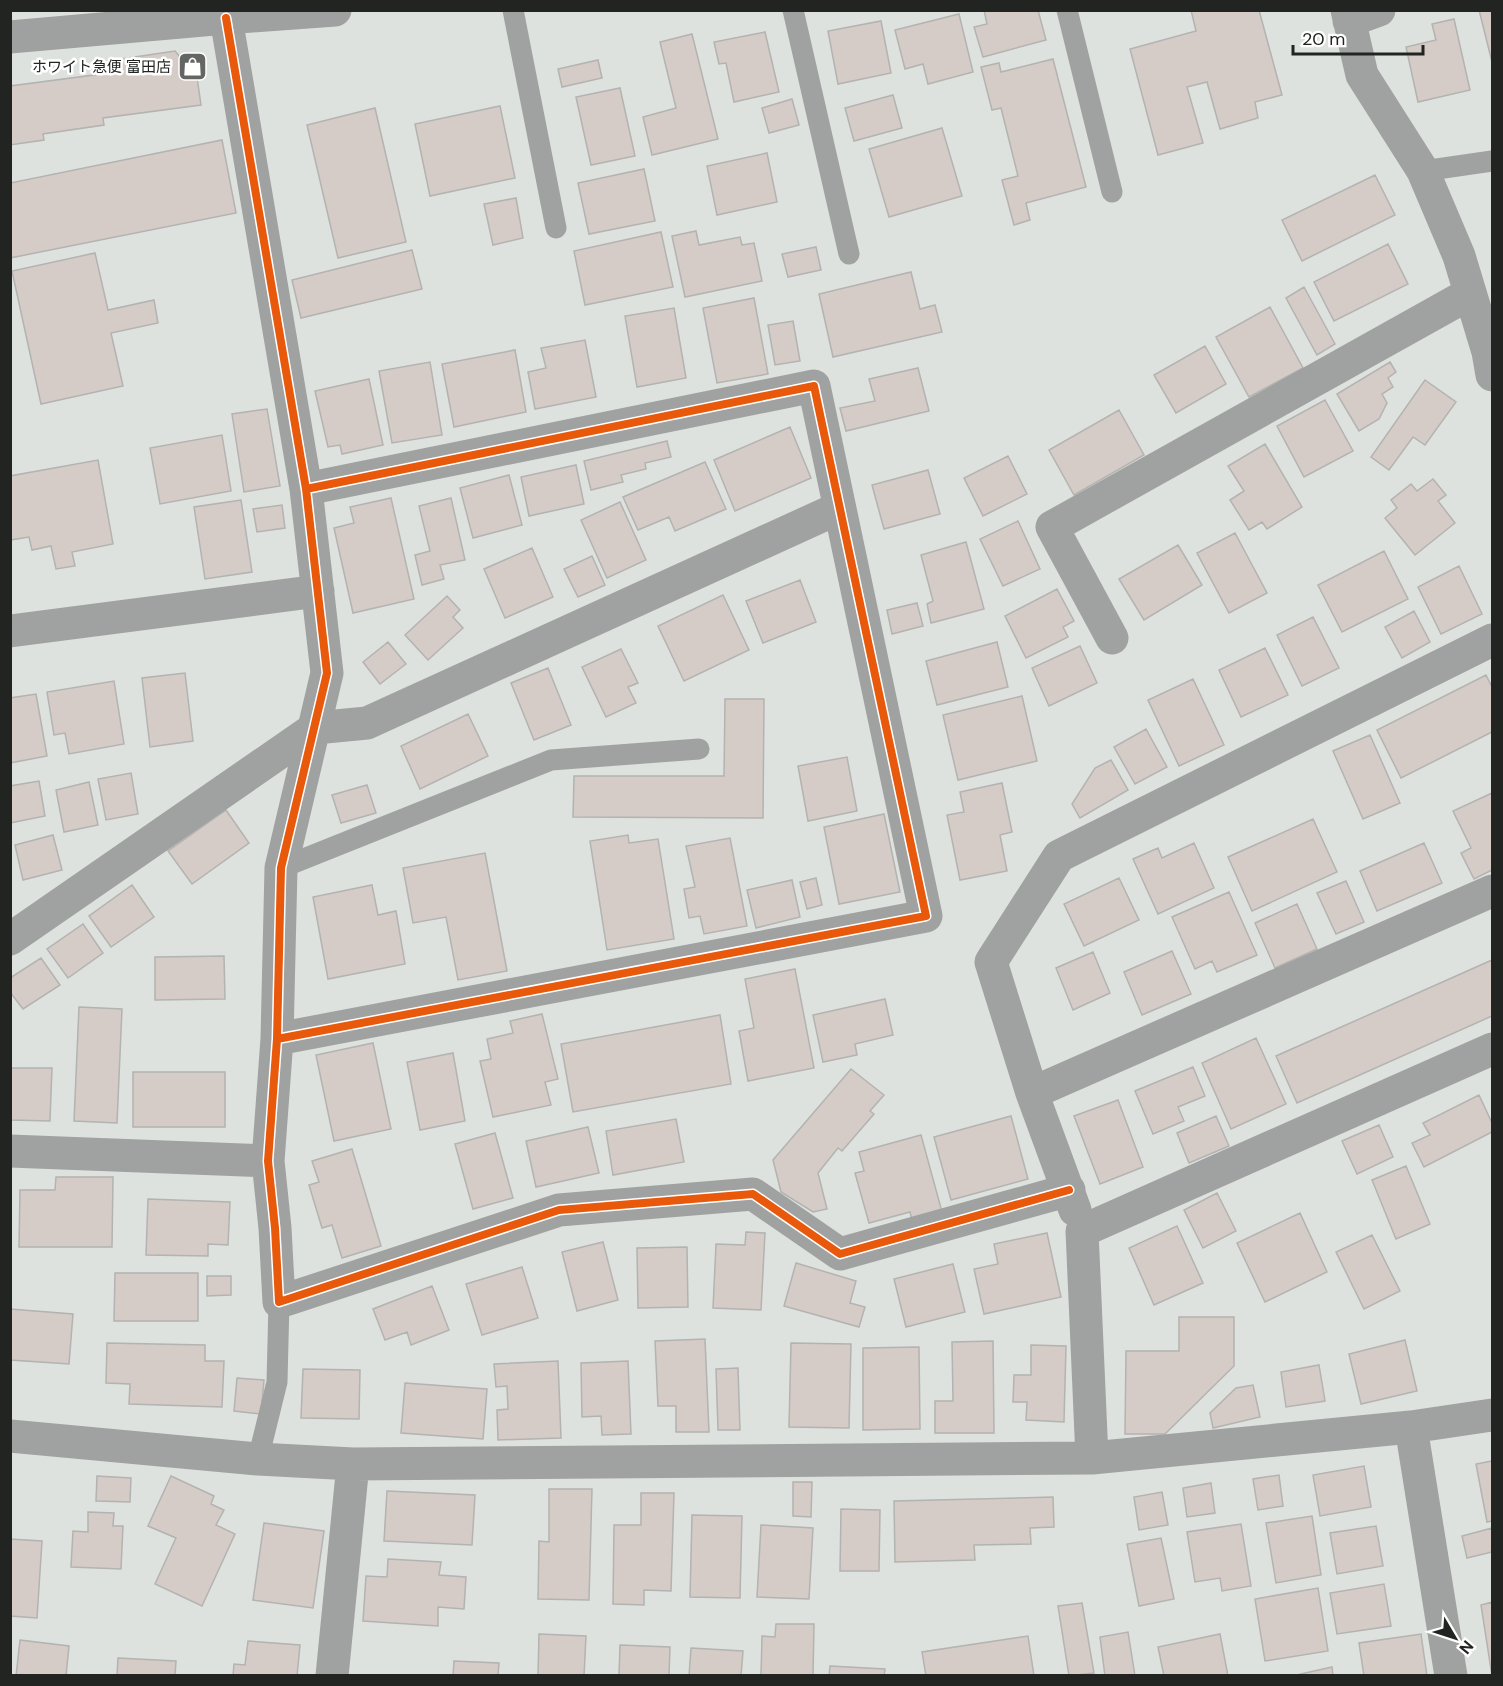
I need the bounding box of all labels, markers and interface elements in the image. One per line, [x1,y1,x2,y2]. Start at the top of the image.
scale bar [1293,18,1424,56]
text: 20 m [1302,27,1345,51]
shop icon: ホワイト急便 富田店 [176,51,208,83]
place label: ホワイト急便 富田店 [32,57,171,77]
north arrow [1425,1608,1485,1668]
text: N [1454,1636,1478,1658]

